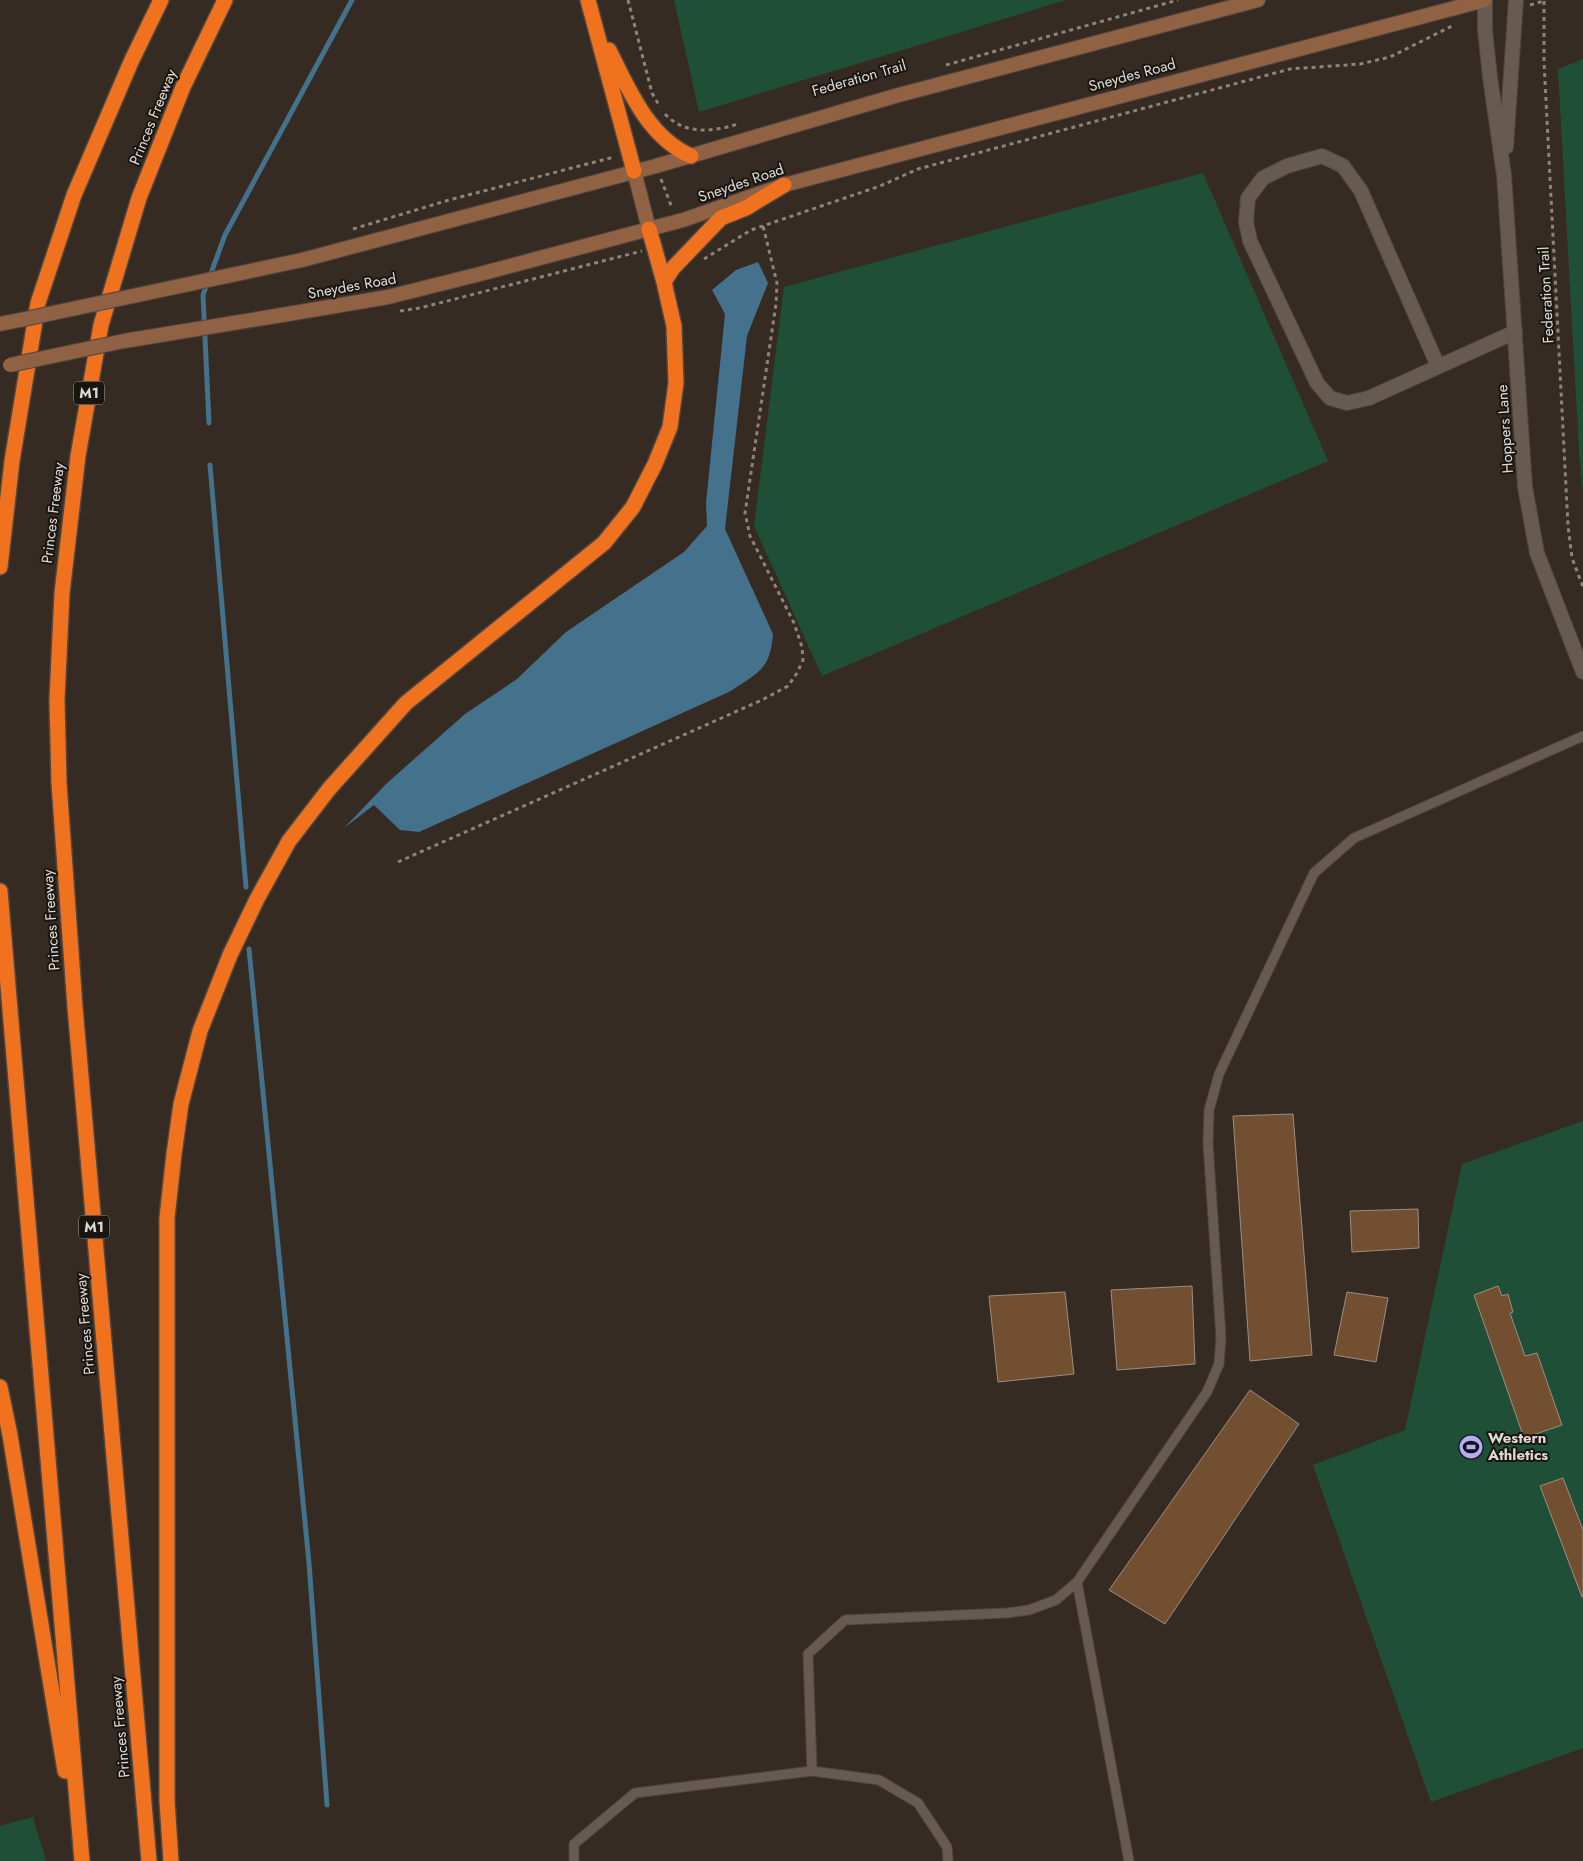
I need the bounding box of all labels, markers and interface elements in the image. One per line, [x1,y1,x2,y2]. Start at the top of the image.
street label: Sneydes Road [1086,53,1178,97]
street label: Federation Trail [809,54,909,102]
street label: Princes Freeway [124,65,182,168]
street label: Sneydes Road [695,158,787,208]
street label: Federation Trail [1532,246,1560,344]
street label: Sneydes Road [306,267,398,305]
road number: M1 [74,382,104,404]
street label: Hoppers Lane [1491,384,1519,474]
street label: Princes Freeway [36,461,70,565]
street label: Princes Freeway [36,868,66,971]
road number: M1 [79,1216,109,1238]
street label: Princes Freeway [70,1272,100,1376]
place label: Western Athletics [1487,1427,1548,1466]
sports icon: Western Athletics [1458,1434,1484,1460]
street label: Princes Freeway [105,1675,135,1779]

